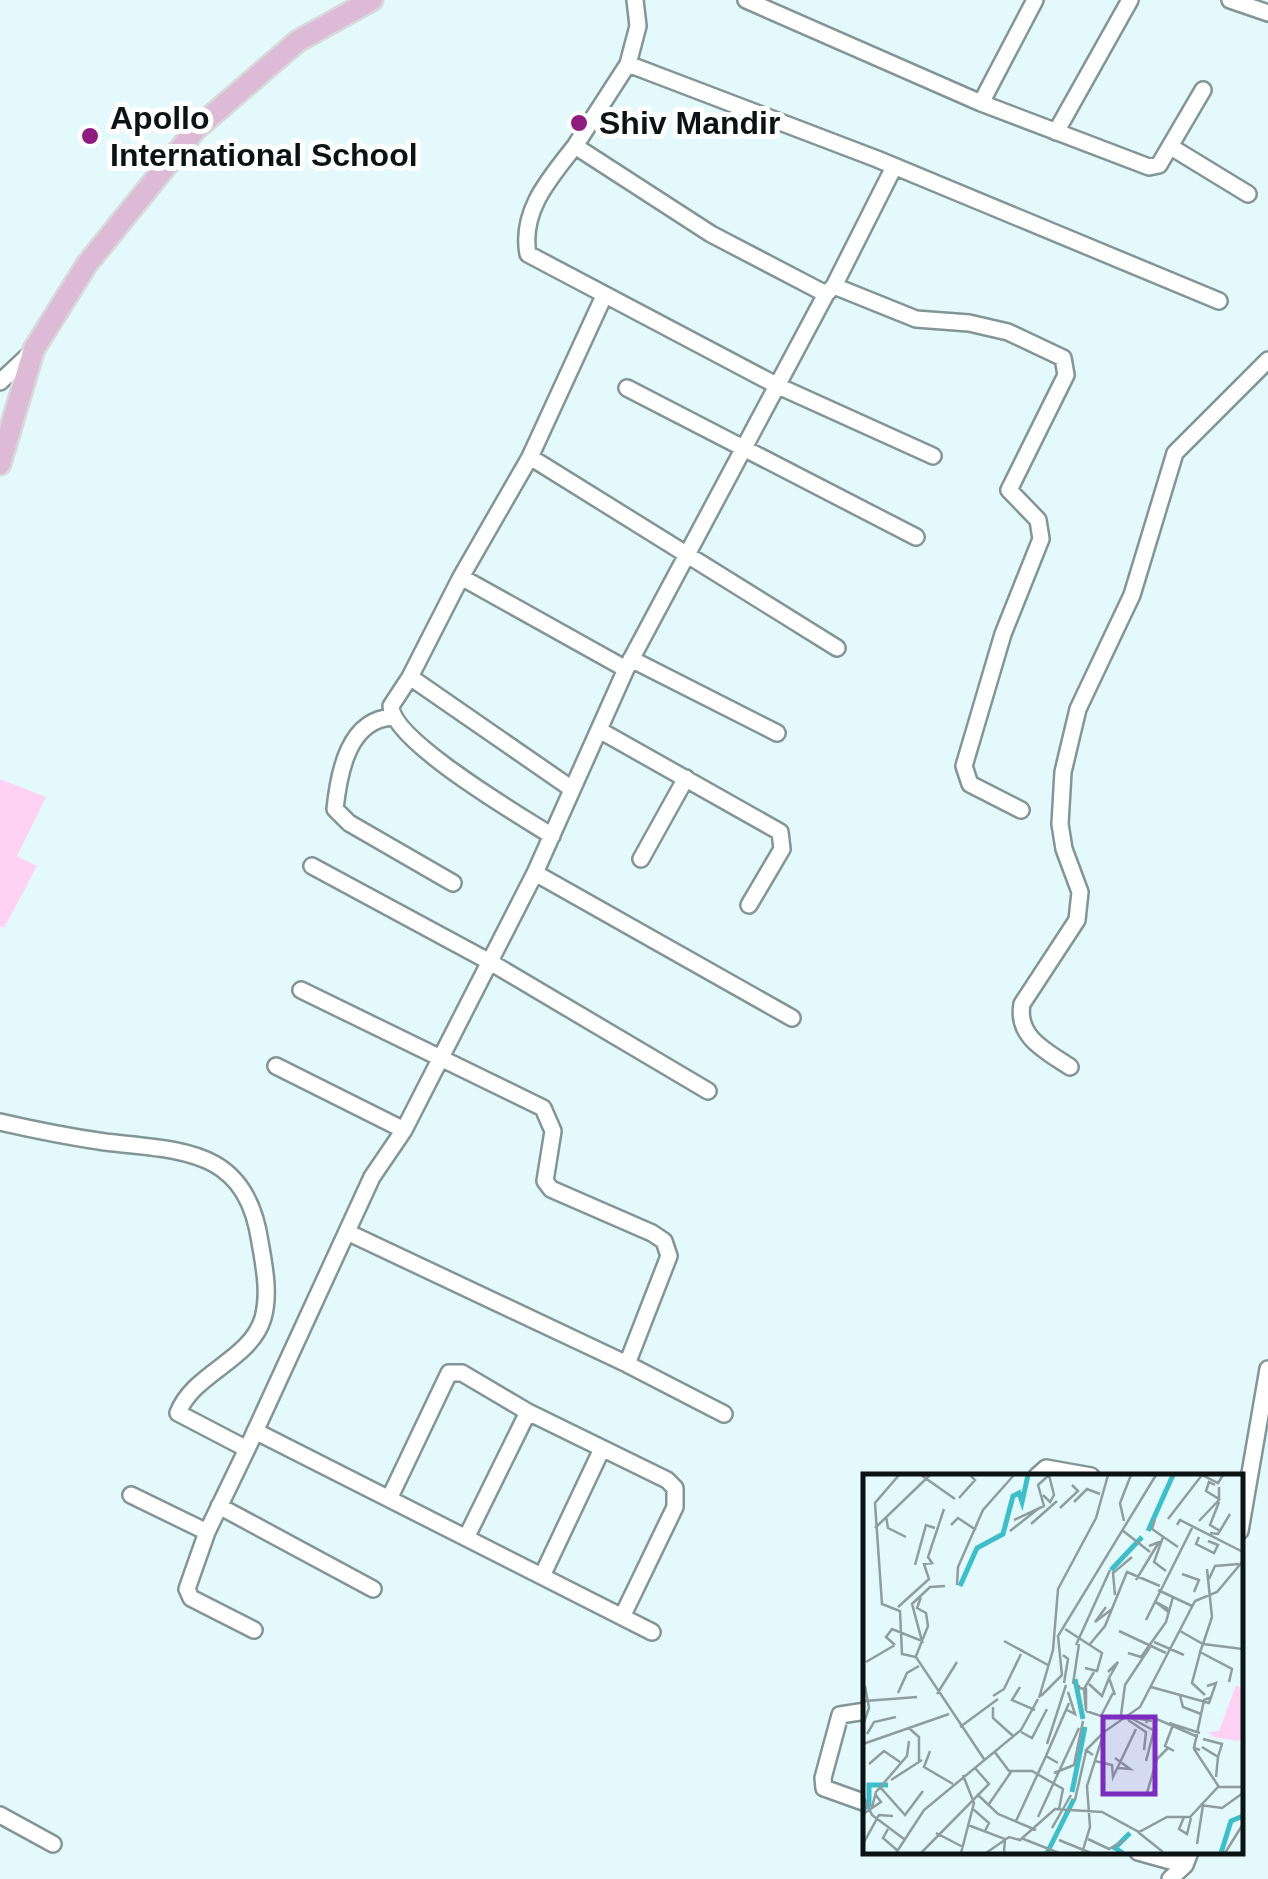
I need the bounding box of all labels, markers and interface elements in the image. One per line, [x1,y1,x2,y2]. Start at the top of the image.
place label: Apollo International School [110,100,418,173]
place label: Shiv Mandir [599,105,780,141]
marker: Shiv Mandir [568,112,590,134]
marker: Apollo International School [79,125,101,147]
inset map [863,1474,1243,1854]

